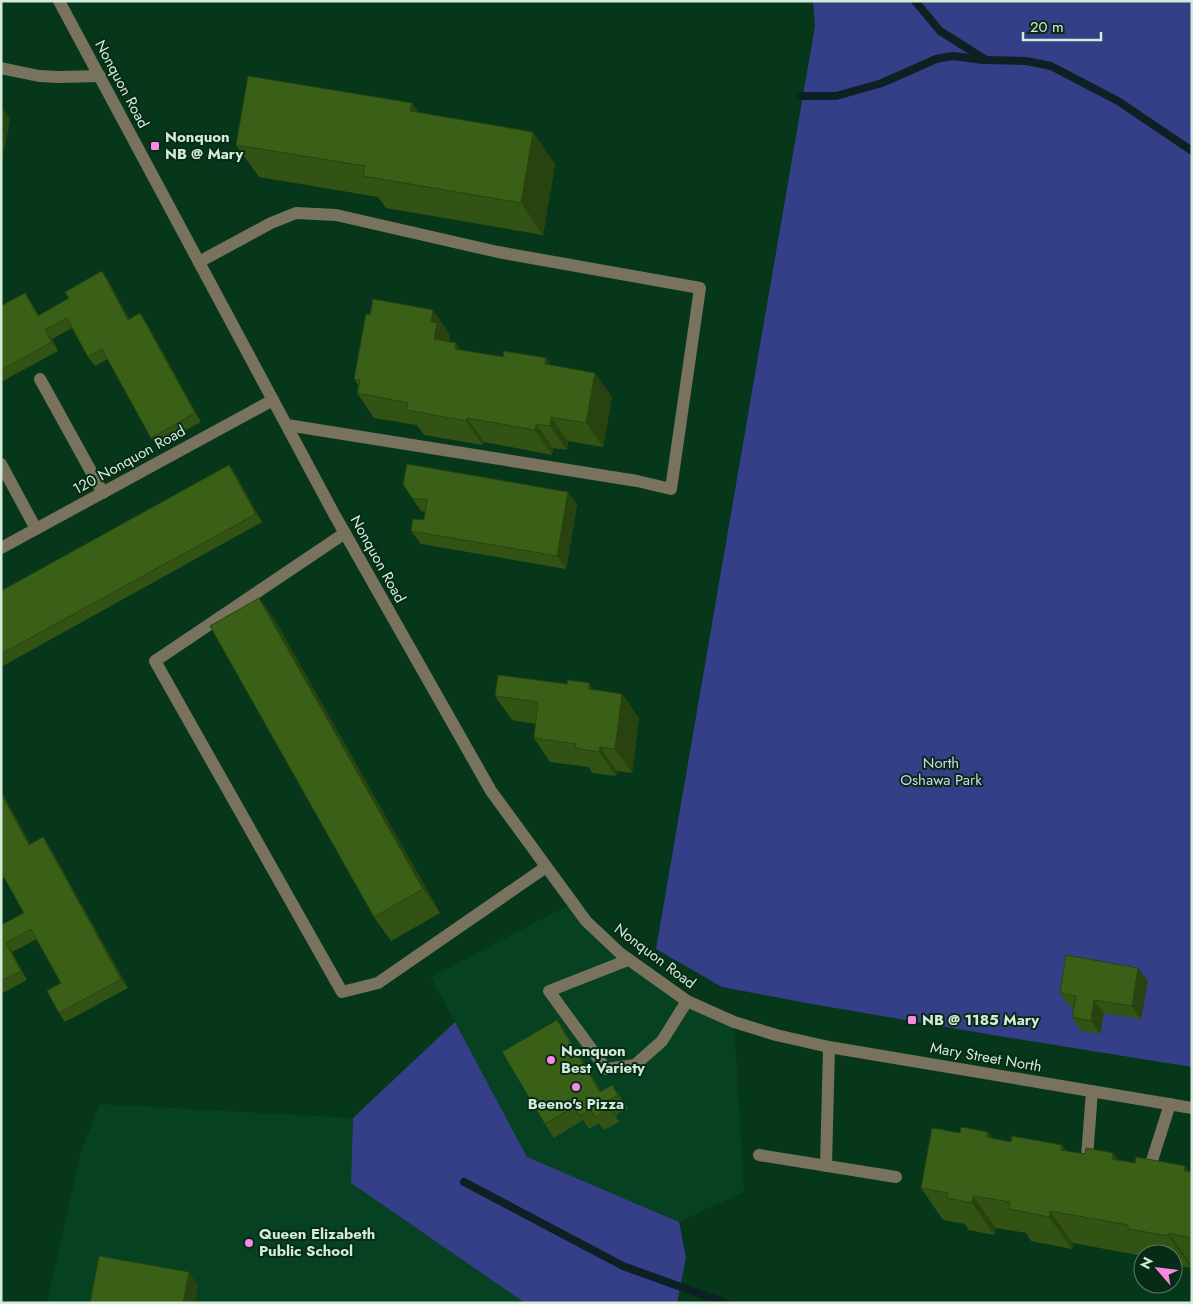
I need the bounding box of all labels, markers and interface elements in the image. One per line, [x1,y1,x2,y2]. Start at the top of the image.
scale bar [1023,10,1100,42]
text: 20 m [1030,16,1064,38]
street label: Nonquon Road [90,36,154,132]
place label: Nonquon NB @ Mary [165,126,243,165]
marker: Nonquon NB @ Mary [149,140,161,152]
street label: 120 Nonquon Road [69,420,189,500]
street label: Nonquon Road [345,511,411,607]
park label: North Oshawa Park [900,752,982,791]
street label: Nonquon Road [610,918,700,994]
place label: NB @ 1185 Mary [922,1009,1039,1031]
marker: NB @ 1185 Mary [906,1014,918,1026]
street label: Mary Street North [929,1036,1043,1078]
place label: Nonquon Best Variety [561,1040,645,1079]
marker: Nonquon Best Variety [545,1054,557,1066]
marker: Beeno's Pizza [570,1081,582,1093]
place label: Beeno's Pizza [528,1093,624,1115]
place label: Queen Elizabeth Public School [259,1223,375,1262]
marker: Queen Elizabeth Public School [243,1237,255,1249]
north arrow [1133,1244,1183,1294]
text: N [1135,1253,1158,1273]

